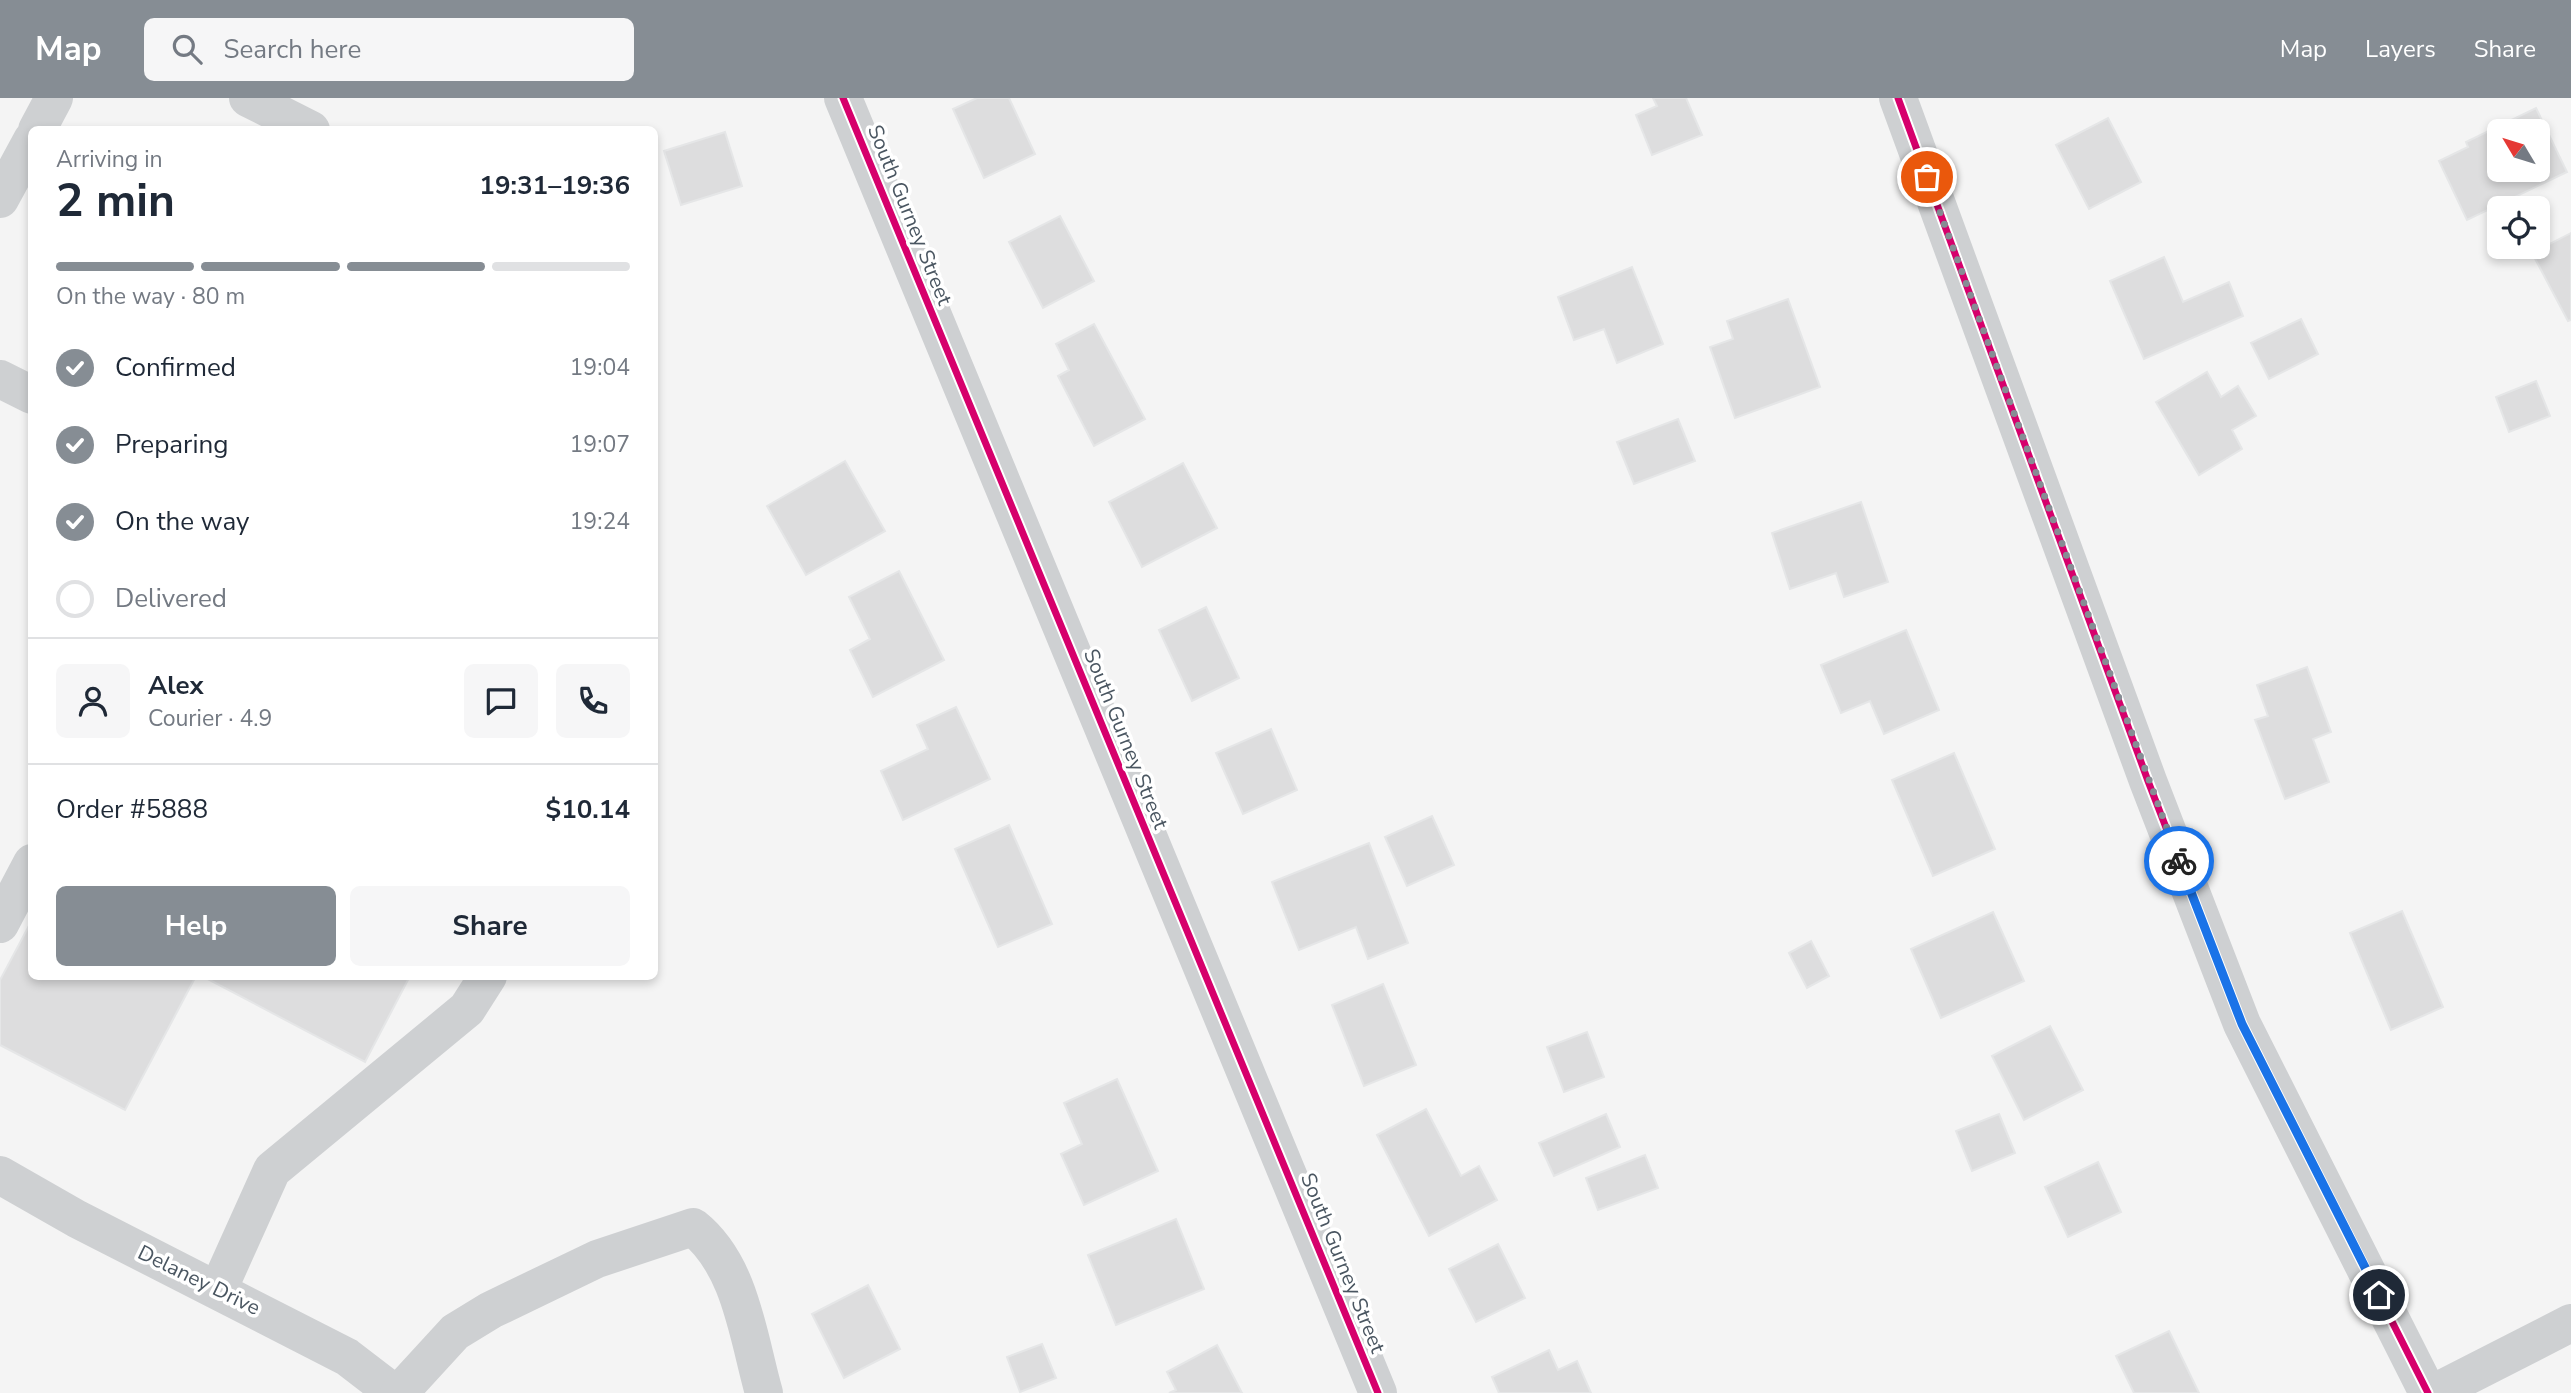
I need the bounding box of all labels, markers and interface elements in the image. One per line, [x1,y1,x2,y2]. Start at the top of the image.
search box [144,18,634,81]
text: Map [35,27,102,72]
icon: search [168,30,206,68]
text: Search here [224,32,361,67]
text: Map [2280,33,2327,65]
text: Layers [2365,33,2436,65]
text: Share [2474,33,2536,65]
north arrow [2487,119,2550,182]
map controls [2487,119,2550,259]
street label: South Gurney Street [861,121,959,310]
text: Arriving in [56,144,163,175]
pin [1897,147,1957,207]
icon: bag [1908,158,1946,196]
text: 19:31–19:36 [479,168,630,203]
text: 2 min [56,169,175,232]
button: locate [2487,196,2550,259]
text: On the way · 80 m [56,281,245,312]
icon: check [56,349,94,387]
text: Confirmed [115,350,236,385]
text: 19:04 [570,352,630,383]
icon: check [56,426,94,464]
text: Preparing [115,427,228,462]
text: 19:07 [570,429,630,460]
icon: check [56,503,94,541]
text: On the way [115,504,249,539]
text: 19:24 [570,506,630,537]
text: Delivered [115,581,227,616]
street label: South Gurney Street [1077,645,1175,834]
button: person [56,664,130,738]
button: chat [464,664,538,738]
button: phone [556,664,630,738]
text: Alex [148,668,204,703]
text: Courier · 4.9 [148,703,272,734]
text: Order #5888 [56,792,208,827]
text: $10.14 [546,792,630,827]
courier [2144,826,2214,896]
icon: bike [2160,842,2198,880]
button: Help [56,886,336,966]
button: Share [350,886,630,966]
street label: South Gurney Street [1294,1169,1392,1358]
street label: Delaney Drive [133,1238,265,1322]
pin [2349,1265,2409,1325]
icon: home [2360,1276,2398,1314]

